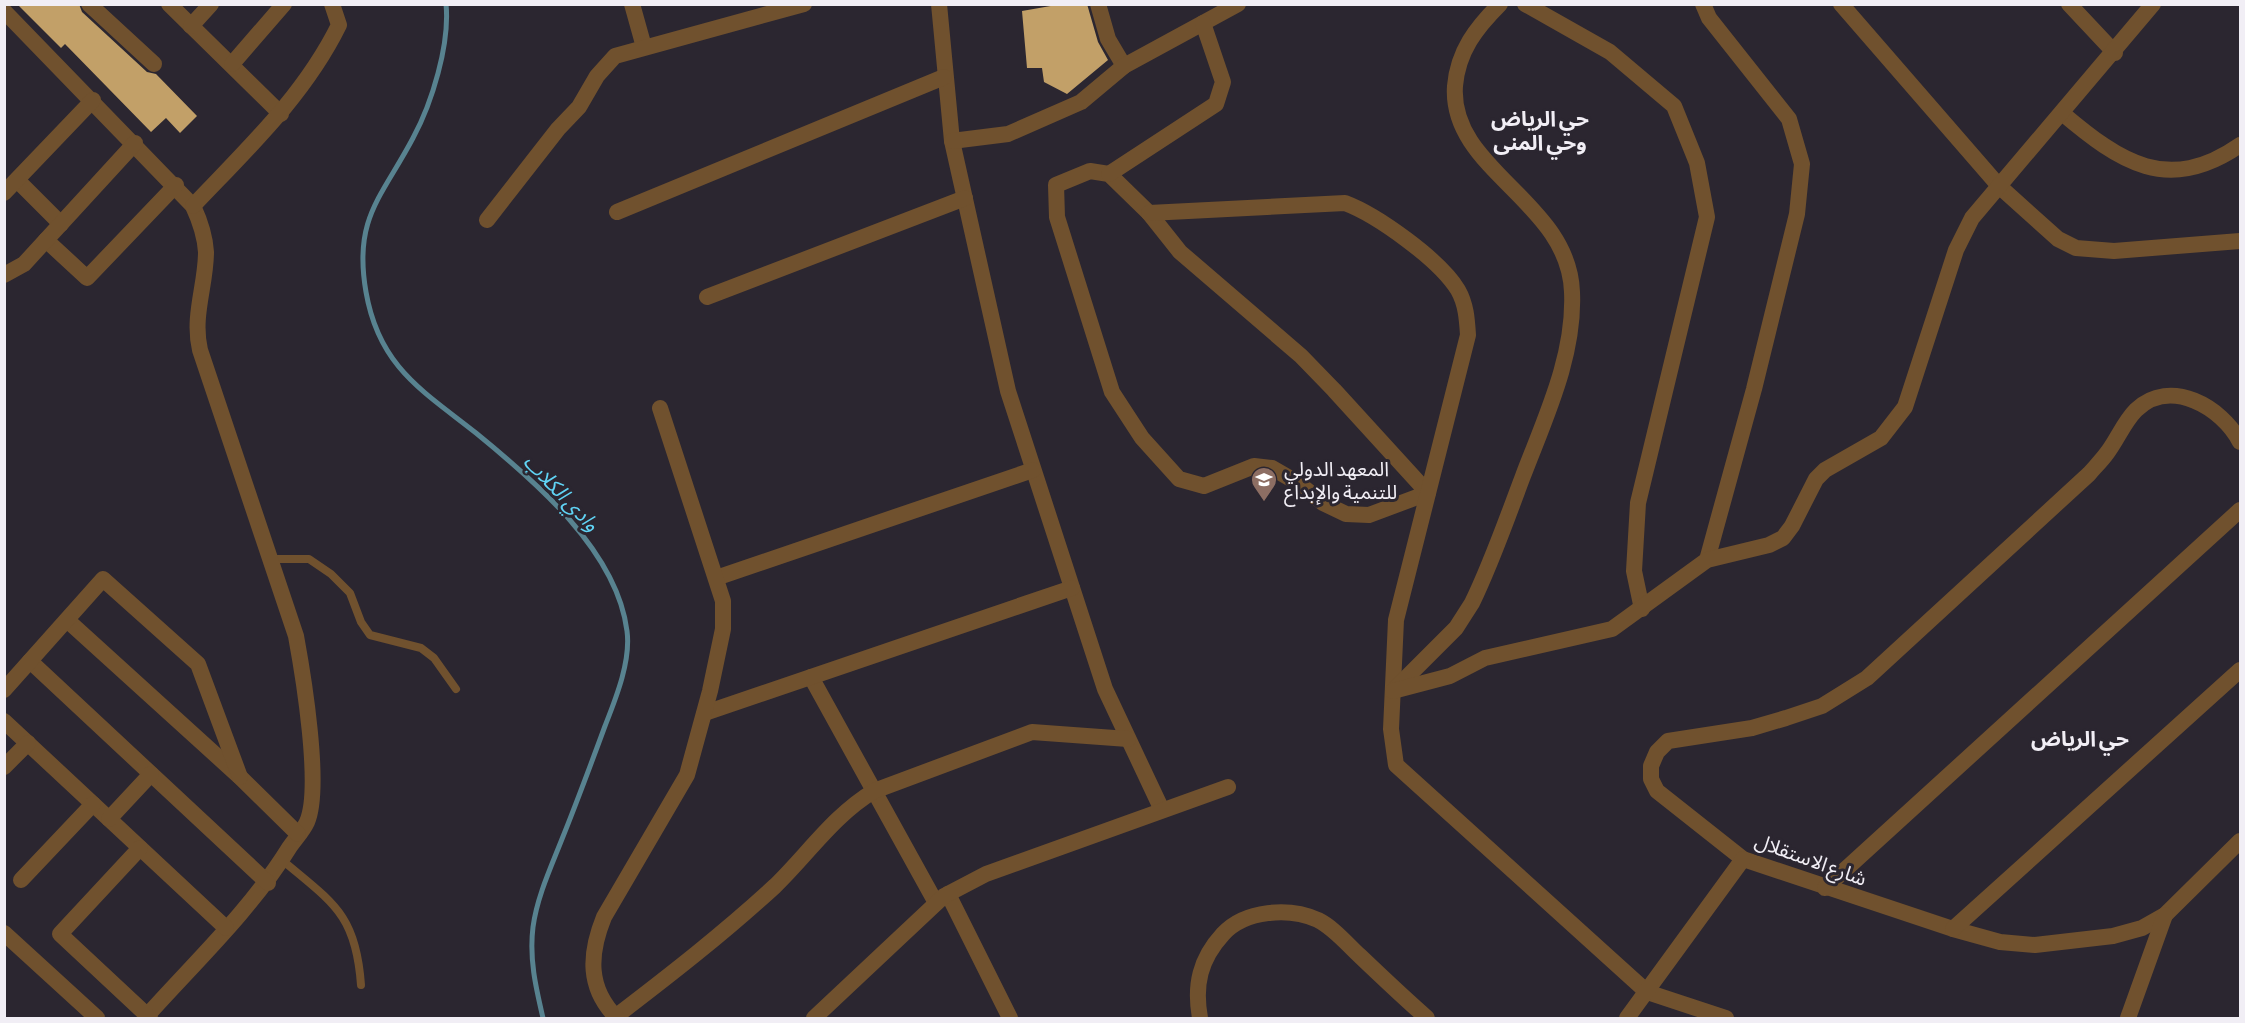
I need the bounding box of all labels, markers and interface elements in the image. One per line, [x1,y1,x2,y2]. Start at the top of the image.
district label: حي الرياض وحي المنى [1491,106,1589,160]
water label: وادي الكلاب [516,448,605,539]
place label: المعهد الدولي للتنمية والإبداع [1284,457,1397,507]
school or university icon: المعهد الدولي للتنمية والإبداع [1249,465,1279,503]
district label: حي الرياض [2031,726,2129,756]
street label: شارع الاستقلال [1751,828,1870,894]

